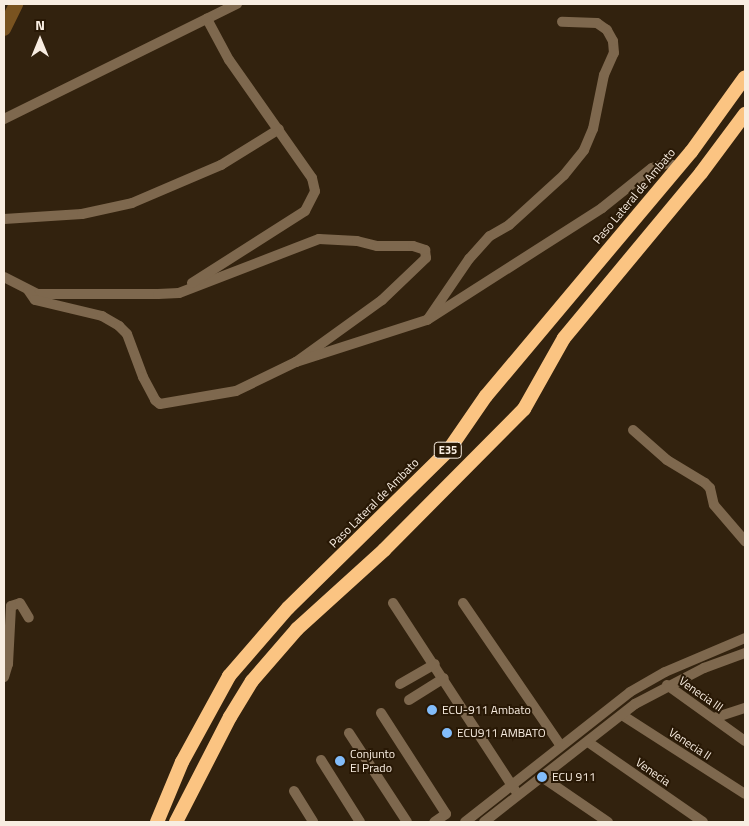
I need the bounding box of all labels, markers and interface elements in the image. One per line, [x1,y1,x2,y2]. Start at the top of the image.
text: N [35,14,45,35]
north arrow [15,15,65,65]
street label: Paso Lateral de Ambato [590,145,678,247]
road number: E35 [433,442,463,458]
street label: Paso Lateral de Ambato [326,455,422,551]
street label: Venecia III [676,674,726,714]
place label: ECU-911 Ambato [442,703,531,717]
marker: ECU-911 Ambato [426,704,438,716]
street label: Venecia II [666,725,714,763]
place label: ECU911 AMBATO [457,726,546,740]
marker: ECU911 AMBATO [441,727,453,739]
place label: Conjunto El Prado [350,747,395,775]
marker: Conjunto El Prado [334,755,346,767]
street label: Venecia [633,755,673,789]
place label: ECU 911 [552,770,596,784]
marker: ECU 911 [536,771,548,783]

